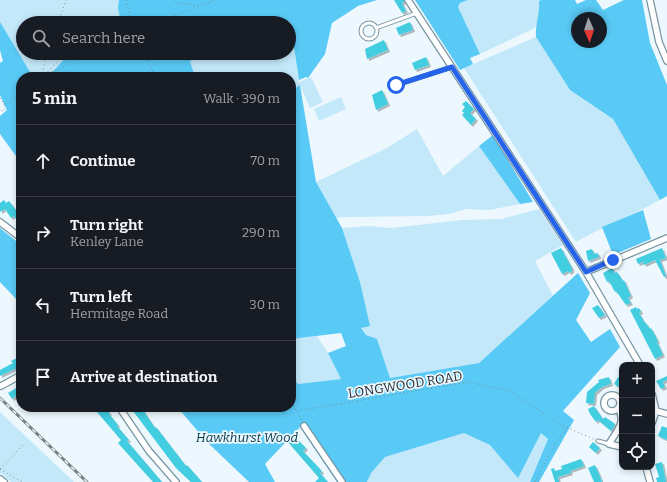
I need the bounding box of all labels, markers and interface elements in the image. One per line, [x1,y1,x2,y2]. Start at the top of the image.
north arrow [571,12,607,48]
search box [16,16,296,60]
icon: search [30,27,52,49]
text: Search here [62,29,145,47]
route start [387,76,405,94]
text: 5 min [32,88,77,109]
text: Walk · 390 m [203,91,280,106]
icon: ahead [32,150,54,172]
text: Continue [70,152,136,170]
text: 70 m [250,153,280,168]
text: Turn right [70,216,143,234]
icon: right [32,222,54,244]
text: 290 m [242,225,280,240]
text: Kenley Lane [70,234,144,249]
route end [604,251,622,269]
text: Turn left [70,288,132,306]
icon: left [32,294,54,316]
text: 30 m [249,297,280,312]
text: Hermitage Road [70,306,168,321]
map controls [619,362,655,470]
button: + [619,362,655,398]
icon: arrive [32,366,54,388]
text: Arrive at destination [70,368,217,386]
street label: LONGWOOD ROAD [347,368,463,401]
button: − [619,398,655,434]
park label: Hawkhurst Wood [196,430,299,445]
button: locate [619,434,655,470]

